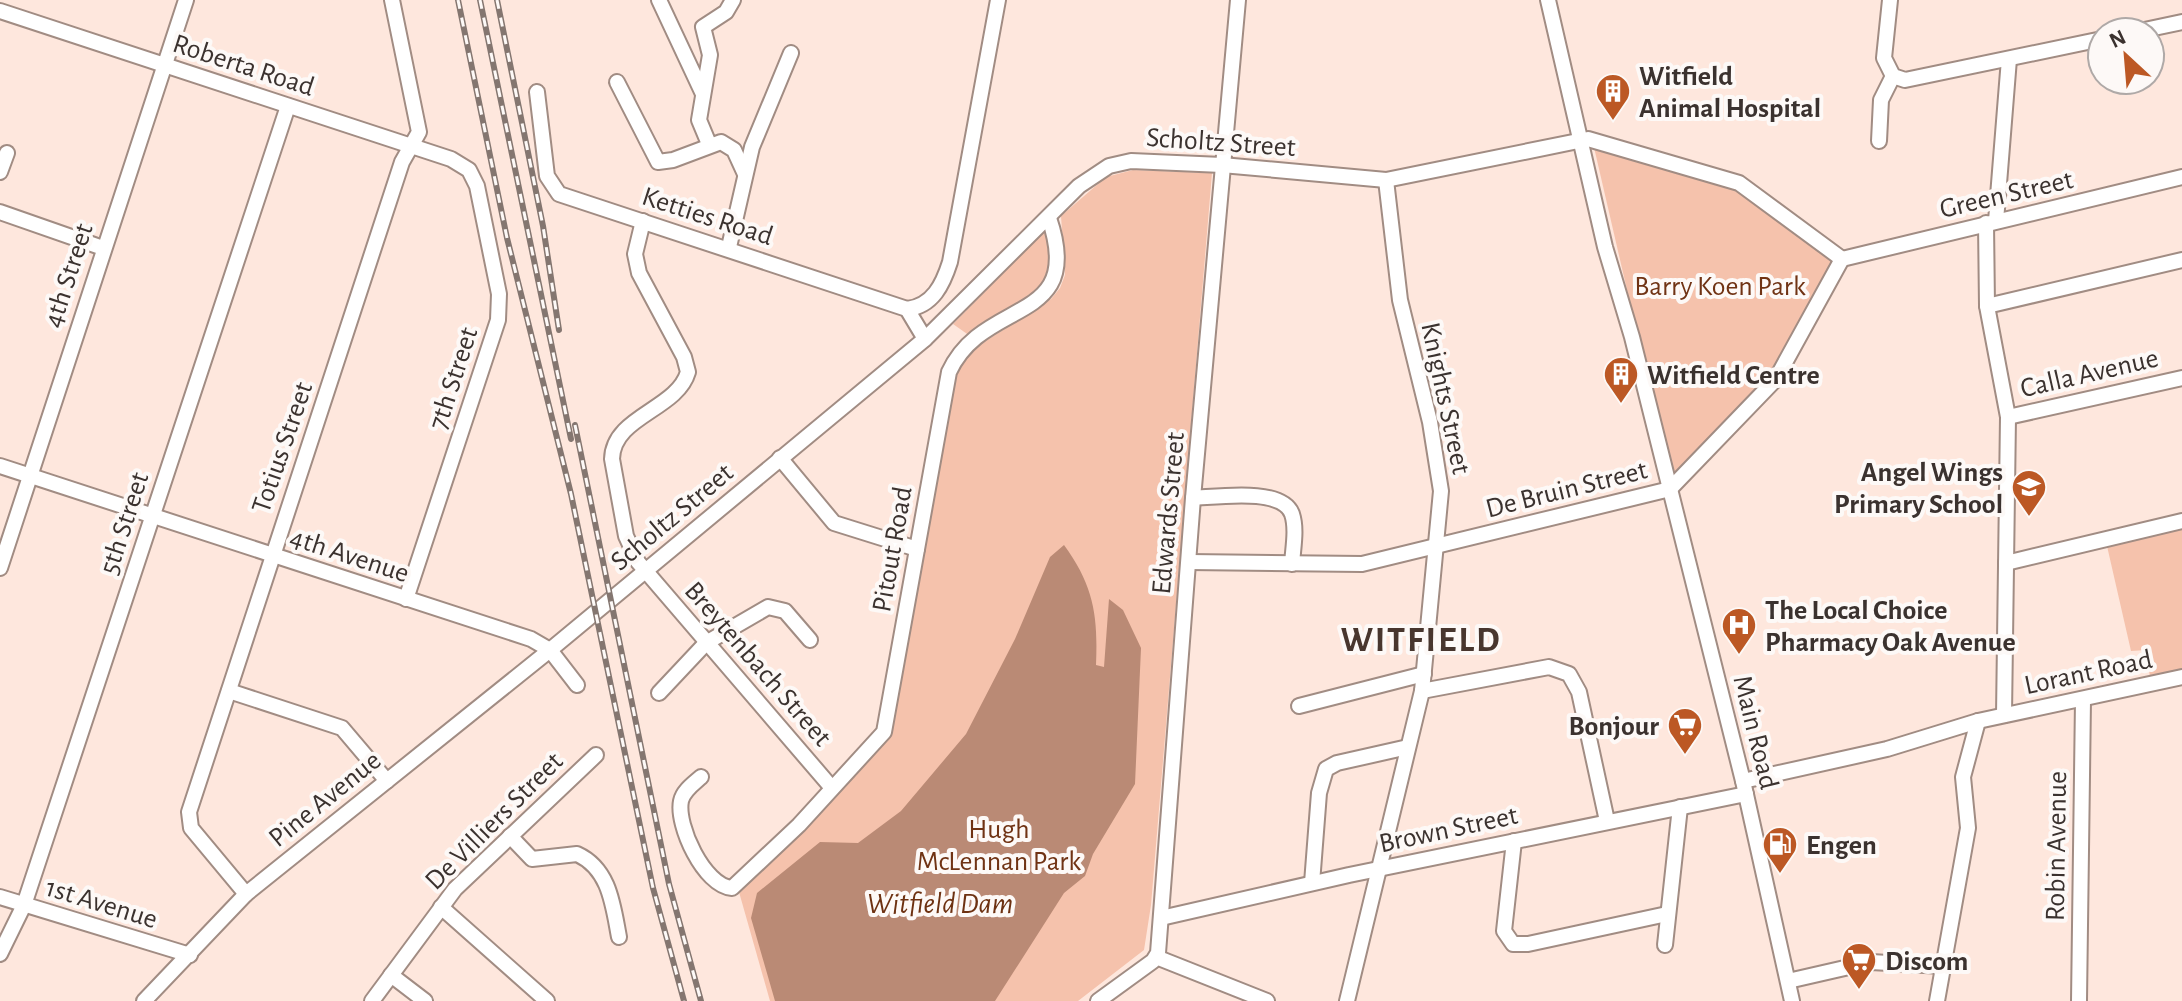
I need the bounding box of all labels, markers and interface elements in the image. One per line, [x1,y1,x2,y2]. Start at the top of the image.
north arrow [2086,16,2166,96]
text: N [2106,26,2129,52]
street label: Roberta Road [169,30,318,102]
place label: Witfield Animal Hospital [1639,63,1821,123]
building icon: Witfield Animal Hospital [1594,72,1632,122]
street label: Scholtz Street [1145,124,1297,162]
street label: Green Street [1937,166,2076,224]
street label: Ketties Road [638,183,776,251]
street label: 4th Street [39,220,99,331]
park label: Barry Koen Park [1634,273,1806,301]
street label: Knights Street [1415,320,1475,477]
street label: 7th Street [424,324,484,433]
street label: Calla Avenue [2018,345,2161,403]
building icon: Witfield Centre [1602,355,1640,405]
place label: Witfield Centre [1647,362,1820,390]
street label: Totius Street [247,379,318,517]
street label: Edwards Street [1148,431,1190,595]
street label: De Bruin Street [1483,456,1650,524]
street label: Scholtz Street [606,459,739,576]
place label: Angel Wings Primary School [1834,459,2003,519]
school or university icon: Angel Wings Primary School [2010,468,2048,518]
street label: 5th Street [95,469,155,578]
street label: Pitout Road [868,484,918,614]
street label: 4th Avenue [286,524,412,588]
street label: Breytenbach Street [679,577,836,752]
place label: The Local Choice Pharmacy Oak Avenue [1765,597,2016,657]
hospital icon: The Local Choice Pharmacy Oak Avenue [1720,606,1758,656]
district label: WITFIELD [1340,622,1502,658]
street label: Lorant Road [2022,646,2155,700]
street label: Main Road [1727,673,1783,792]
supermarket icon: Bonjour [1666,706,1704,756]
place label: Bonjour [1568,713,1659,741]
street label: Pine Avenue [264,746,387,853]
street label: De Villiers Street [420,747,569,896]
street label: Robin Avenue [2042,771,2072,921]
street label: Brown Street [1377,802,1520,858]
park label: Hugh McLennan Park [917,816,1081,876]
fuel station icon: Engen [1761,825,1799,875]
place label: Engen [1806,832,1877,860]
street label: 1st Avenue [42,874,161,934]
water label: Witfield Dam [867,889,1013,919]
supermarket icon: Discom [1840,941,1878,991]
place label: Discom [1885,948,1968,976]

